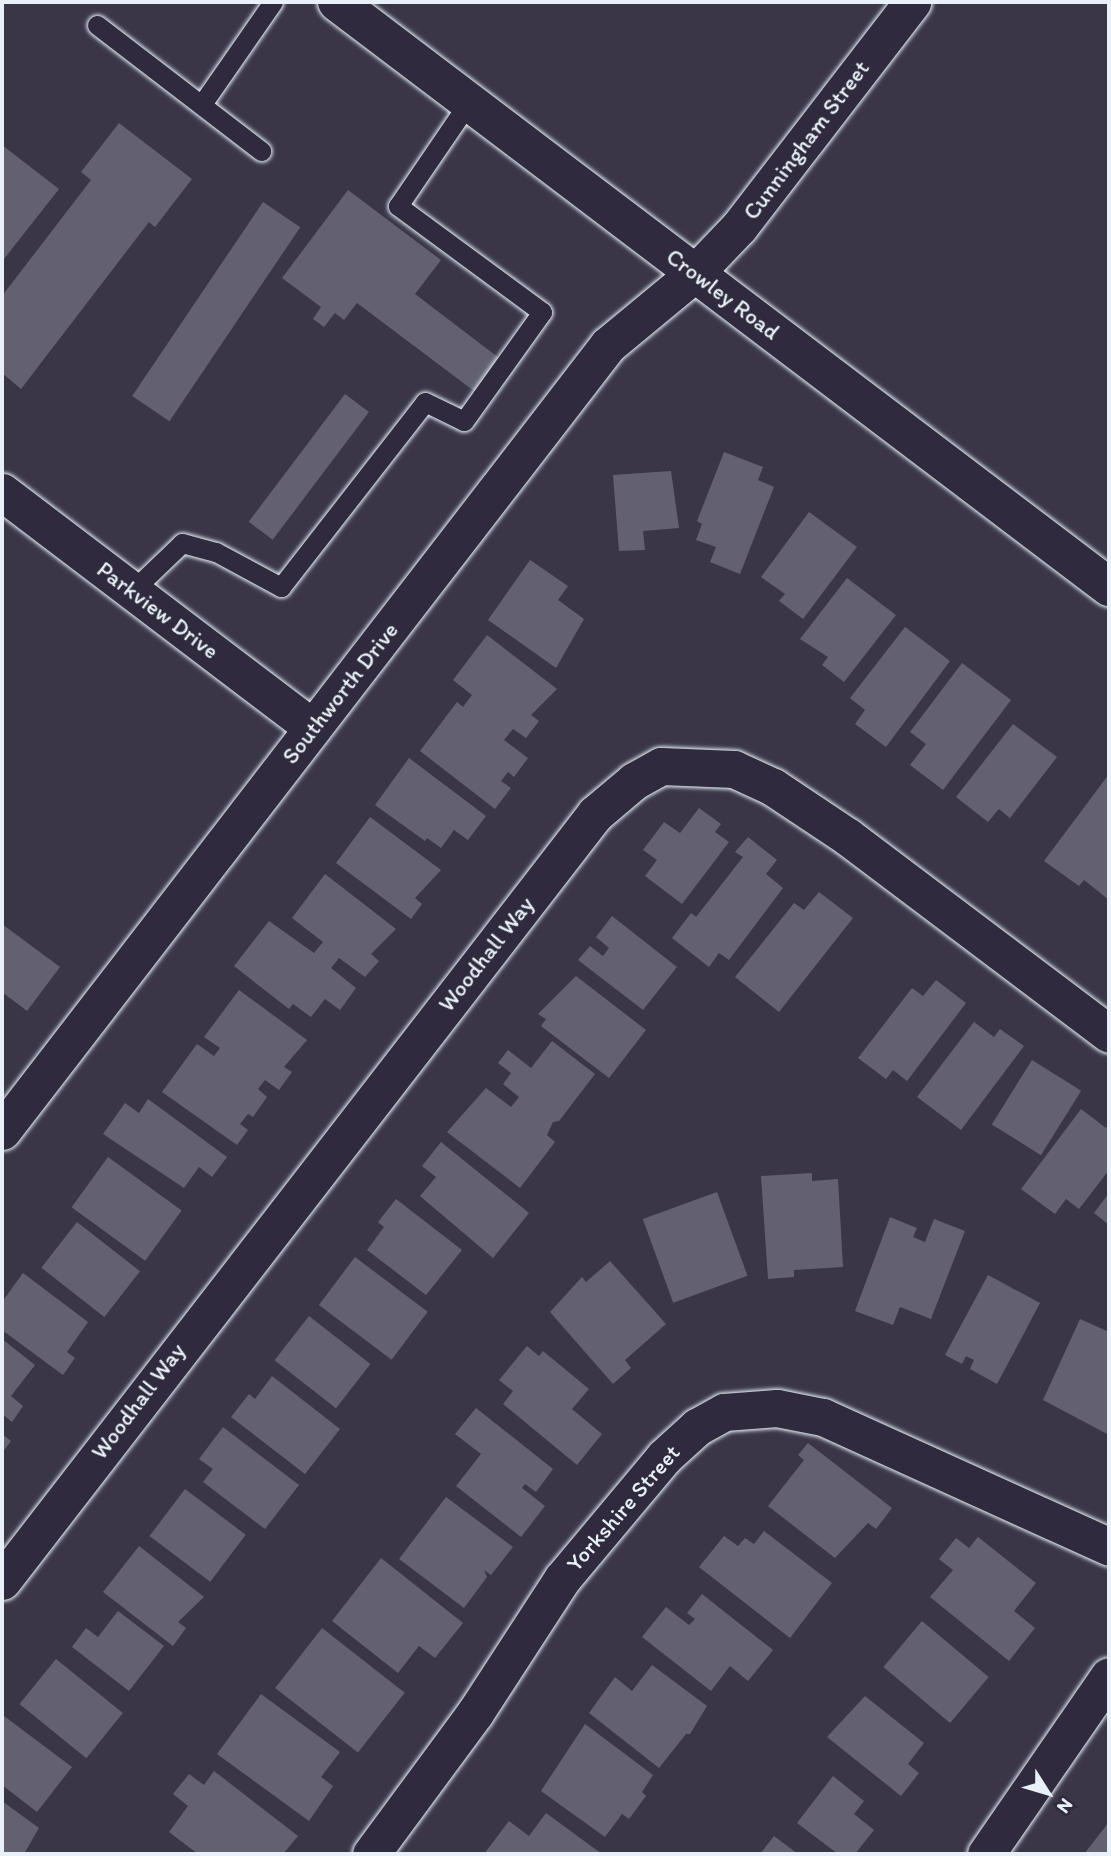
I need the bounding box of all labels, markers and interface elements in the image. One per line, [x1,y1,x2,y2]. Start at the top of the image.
street label: Cunningham Street [737,55,875,225]
street label: Crowley Road [661,243,785,345]
street label: Parkview Drive [92,555,224,665]
street label: Southworth Drive [276,617,404,769]
street label: Woodhall Way [433,891,539,1017]
street label: Woodhall Way [85,1337,191,1465]
street label: Yorkshire Street [561,1439,685,1577]
north arrow [1013,1758,1083,1828]
text: N [1052,1794,1078,1818]

